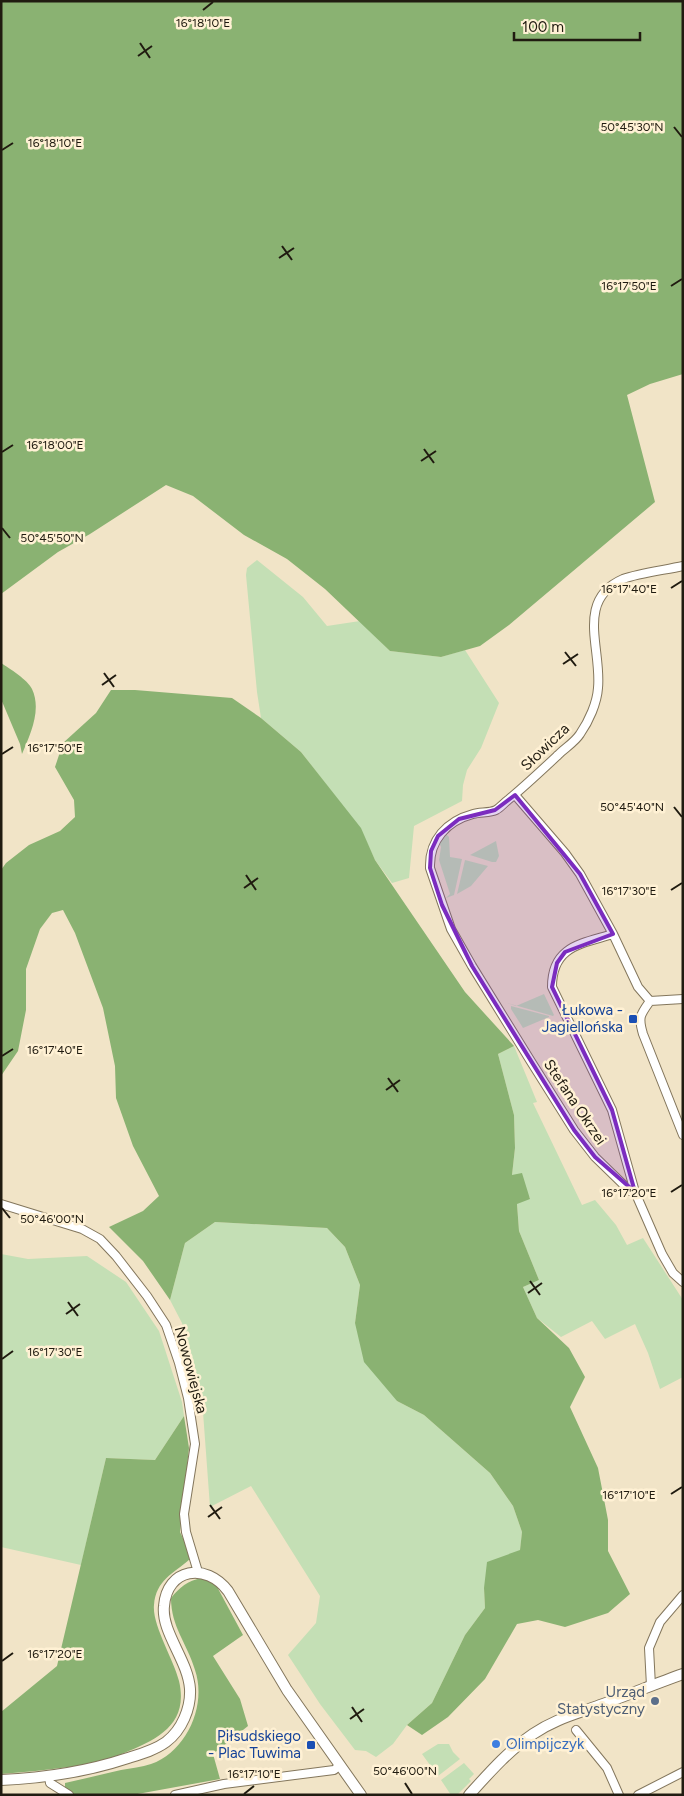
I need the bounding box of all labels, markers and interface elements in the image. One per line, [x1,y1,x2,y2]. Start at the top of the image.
scale bar [514,10,640,42]
text: 16°18'10"E [176,16,230,30]
text: 100 m [522,18,564,36]
text: 50°45'30"N [600,120,664,134]
text: 16°18'10"E [28,136,82,150]
text: 16°17'50"E [601,279,657,293]
text: 16°18'00"E [26,438,84,452]
text: 50°45'50"N [20,531,84,545]
text: 16°17'40"E [601,582,657,596]
street label: Słowicza [517,720,573,774]
text: 16°17'50"E [27,741,83,755]
text: 50°45'40"N [600,800,664,814]
text: 16°17'30"E [601,884,657,898]
place label: Łukowa - Jagiellońska [542,1001,623,1036]
marker: Łukowa - Jagiellońska [627,1013,639,1025]
text: 16°17'40"E [27,1043,83,1057]
street label: Stefana Okrzei [540,1056,610,1148]
text: 16°17'20"E [601,1186,657,1200]
text: 50°46'00"N [20,1212,84,1226]
street label: Nowowiejska [171,1324,211,1416]
text: 16°17'30"E [27,1345,83,1359]
text: 16°17'10"E [602,1488,656,1502]
text: 16°17'20"E [27,1647,83,1661]
place label: Urząd Statystyczny [557,1683,645,1718]
marker: Urząd Statystyczny [649,1695,661,1707]
place label: Piłsudskiego - Plac Tuwima [208,1727,301,1762]
place label: Olimpijczyk [506,1735,585,1753]
marker: Olimpijczyk [490,1738,502,1750]
marker: Piłsudskiego - Plac Tuwima [305,1739,317,1751]
text: 50°46'00"N [373,1764,437,1778]
text: 16°17'10"E [227,1767,281,1781]

